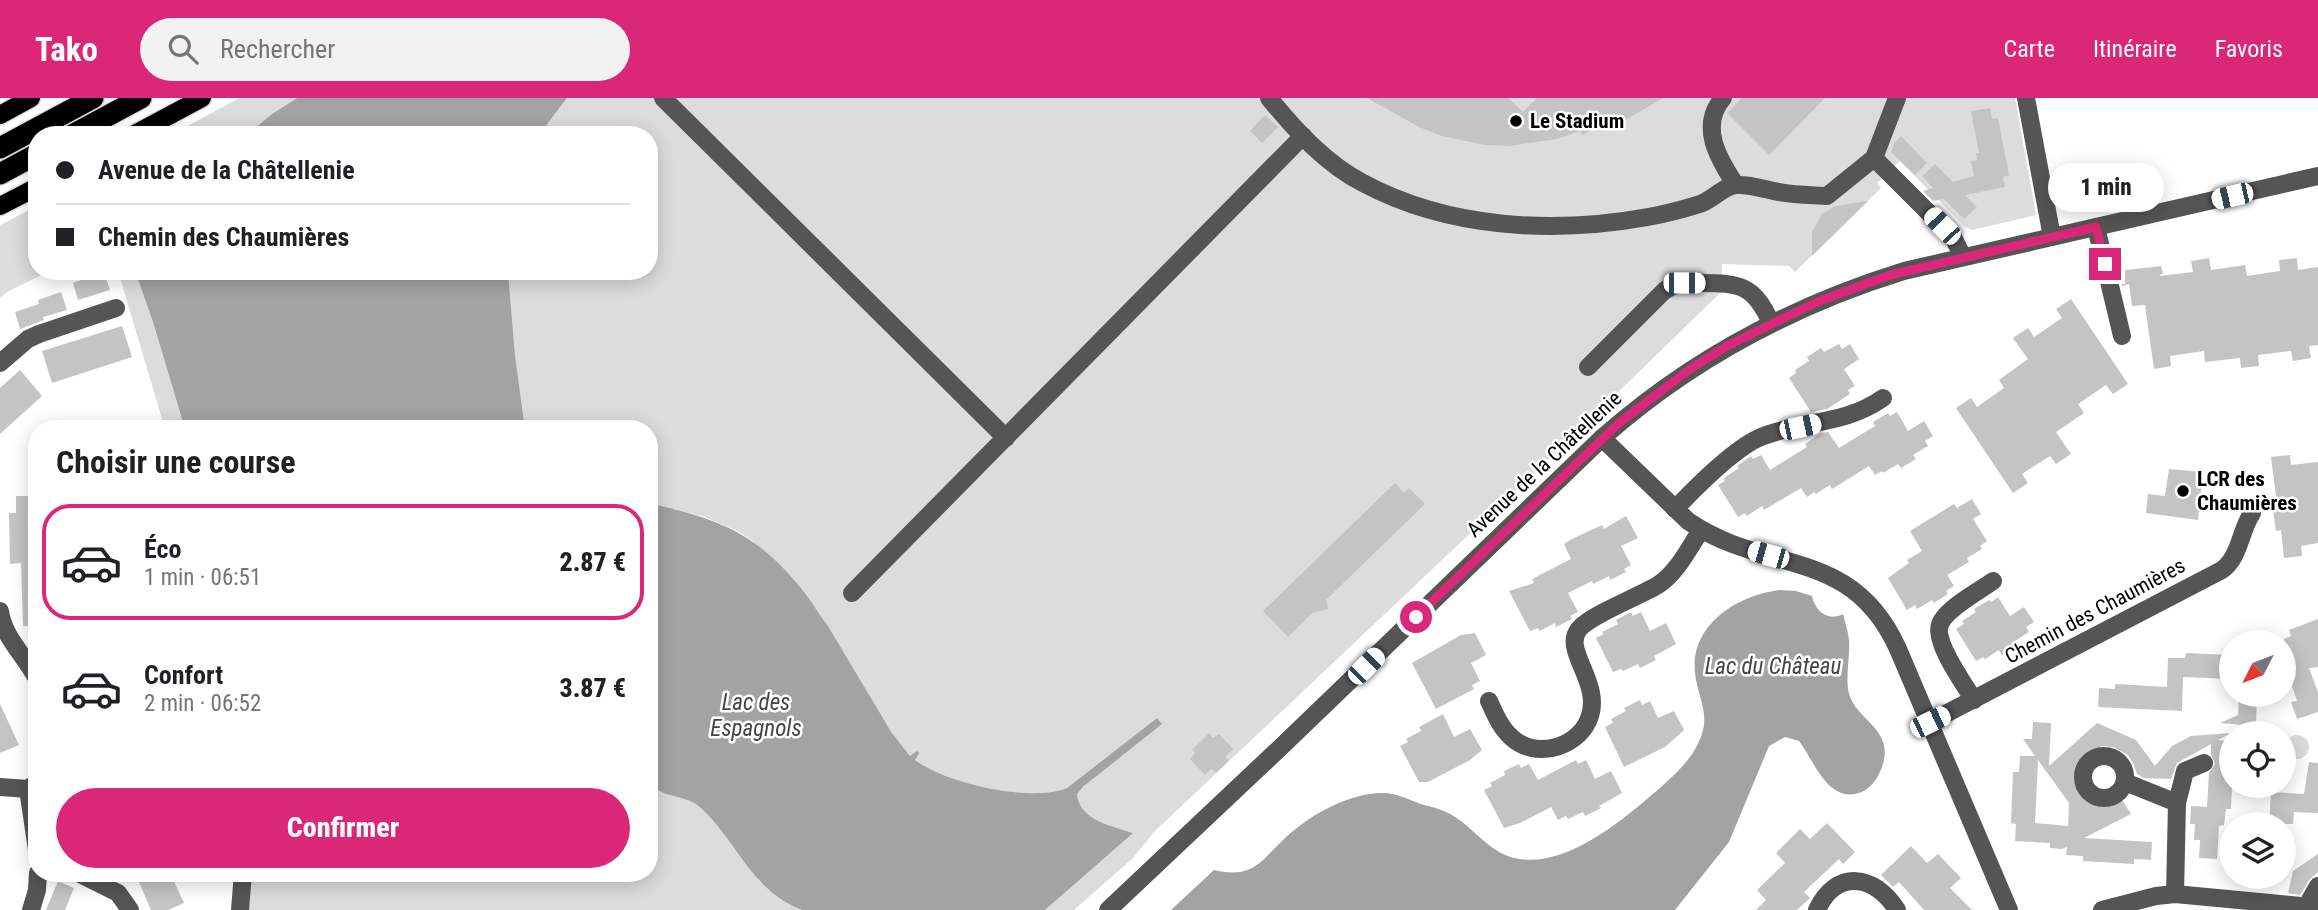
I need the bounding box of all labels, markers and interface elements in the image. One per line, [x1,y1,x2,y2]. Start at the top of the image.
search box [140,18,630,81]
text: Tako [35,30,98,69]
icon: search [164,30,202,68]
text: Rechercher [220,34,335,64]
text: Carte [2004,35,2055,63]
text: Itinéraire [2093,35,2177,63]
text: Favoris [2215,35,2283,63]
place label: Le Stadium [1530,109,1624,133]
marker: Le Stadium [1508,113,1524,129]
text: Avenue de la Châtellenie [98,155,355,185]
callout: 1 min [2047,162,2163,212]
text: 1 min [2080,174,2132,201]
car [2210,181,2255,211]
car [1920,204,1965,248]
text: Chemin des Chaumières [98,222,349,252]
route end [2089,248,2121,280]
car [1664,273,1706,294]
street label: Avenue de la Châtellenie [1462,386,1626,542]
car [1778,412,1823,442]
text: Choisir une course [56,443,296,481]
place label: LCR des Chaumières [2197,467,2297,515]
marker: LCR des Chaumières [2175,483,2191,499]
icon: car [60,531,123,594]
text: Éco [144,534,181,564]
car [1745,539,1792,571]
text: 2.87 € [559,547,626,577]
street label: Chemin des Chaumières [2001,553,2189,669]
text: 1 min · 06:51 [144,564,261,591]
route start [1400,601,1432,633]
north arrow [2219,630,2296,707]
map controls [2219,630,2296,889]
car [1344,644,1389,688]
water label: Lac du Château [1705,653,1842,680]
icon: car [60,657,123,720]
text: Confort [144,660,223,690]
text: 3.87 € [559,673,626,703]
water label: Lac des Espagnols [710,689,802,742]
text: 2 min · 06:52 [144,690,261,717]
car [1907,703,1954,741]
button: locate [2219,721,2296,798]
button: Confirmer [56,788,630,868]
button: layers [2219,812,2296,889]

